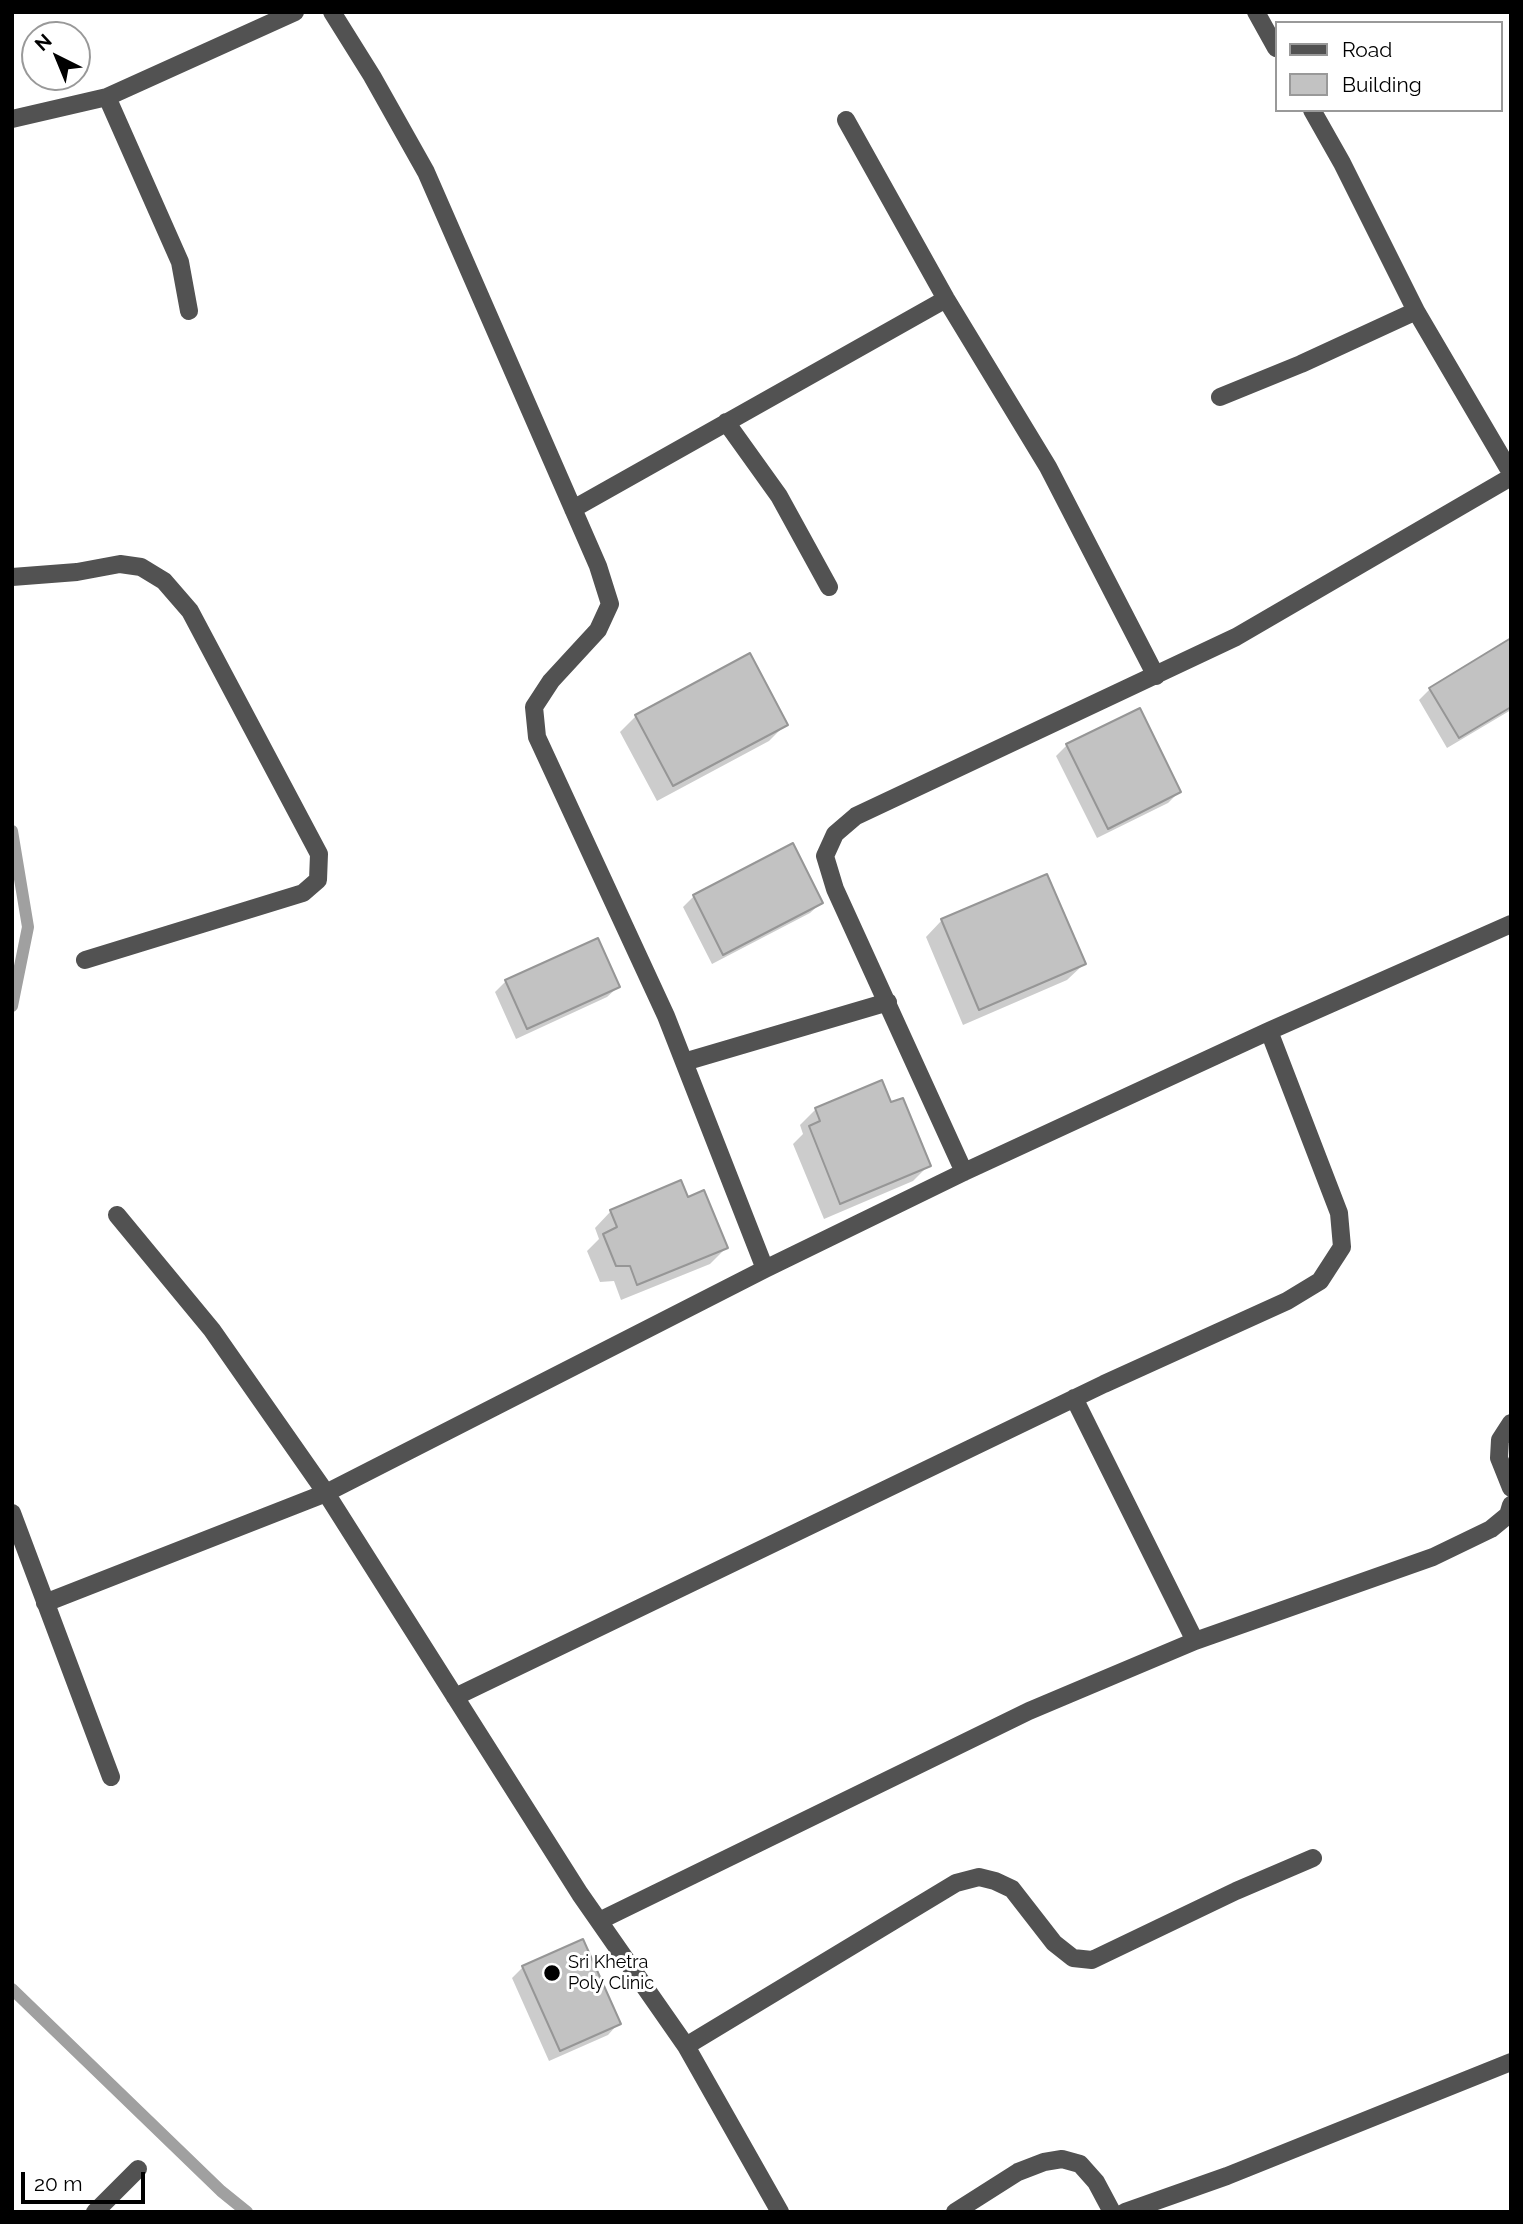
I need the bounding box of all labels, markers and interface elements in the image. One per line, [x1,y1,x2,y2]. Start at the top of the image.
north arrow [21,21,91,91]
legend [1274,21,1502,112]
text: N [30,29,56,55]
text: Road [1342,37,1392,62]
text: Building [1342,72,1422,97]
place label: Sri Khetra Poly Clinic [568,1952,654,1994]
marker: Sri Khetra Poly Clinic [542,1963,562,1983]
scale bar [24,2158,149,2202]
text: 20 m [34,2171,82,2196]

